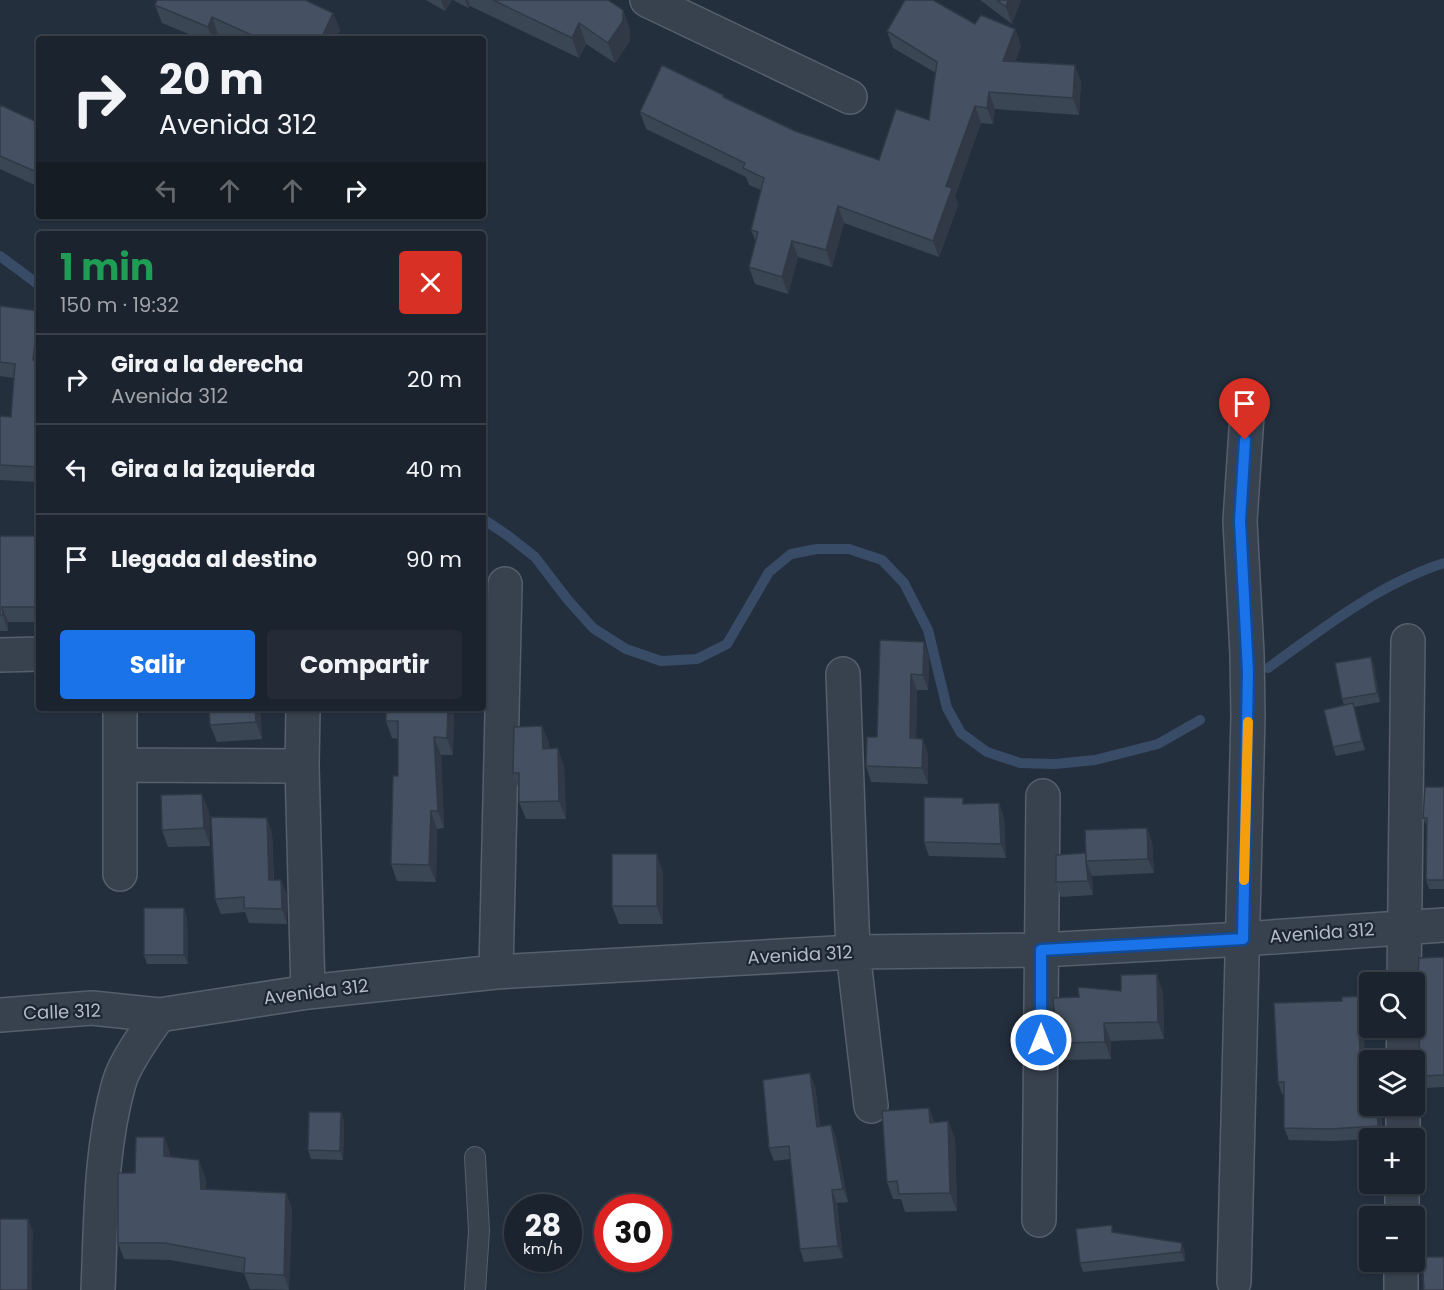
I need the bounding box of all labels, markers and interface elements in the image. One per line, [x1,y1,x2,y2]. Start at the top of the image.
text: 20 m [159,50,264,109]
icon: right [60,60,138,138]
text: Avenida 312 [159,106,317,143]
icon: left [150,174,183,207]
icon: ahead [213,174,246,207]
icon: ahead [276,174,309,207]
icon: right [339,174,372,207]
text: 1 min [60,242,154,293]
button: close [399,251,462,314]
text: 150 m · 19:32 [60,291,179,319]
text: Gira a la derecha [111,349,304,380]
icon: right [60,363,93,396]
text: 20 m [407,364,462,395]
pin [1219,378,1270,440]
text: Avenida 312 [111,382,228,410]
icon: arrive [1228,387,1261,420]
icon: left [60,453,93,486]
text: Gira a la izquierda [111,454,315,485]
text: 40 m [406,454,462,485]
icon: arrive [60,543,93,576]
text: Llegada al destino [111,544,317,575]
text: 90 m [406,544,462,575]
button: Salir [60,630,255,699]
button: Compartir [267,630,462,699]
street label: Avenida 312 [1269,916,1375,949]
street label: Avenida 312 [747,939,853,970]
map controls [1359,972,1425,1272]
button: search [1359,972,1425,1038]
street label: Avenida 312 [262,973,370,1010]
street label: Calle 312 [23,998,101,1025]
position arrow [1009,1008,1073,1072]
button: layers [1359,1050,1425,1116]
button: + [1359,1128,1425,1194]
speed limit sign: 30 [594,1194,672,1272]
text: 28 [525,1204,561,1247]
button: − [1359,1206,1425,1272]
text: km/h [523,1238,563,1259]

